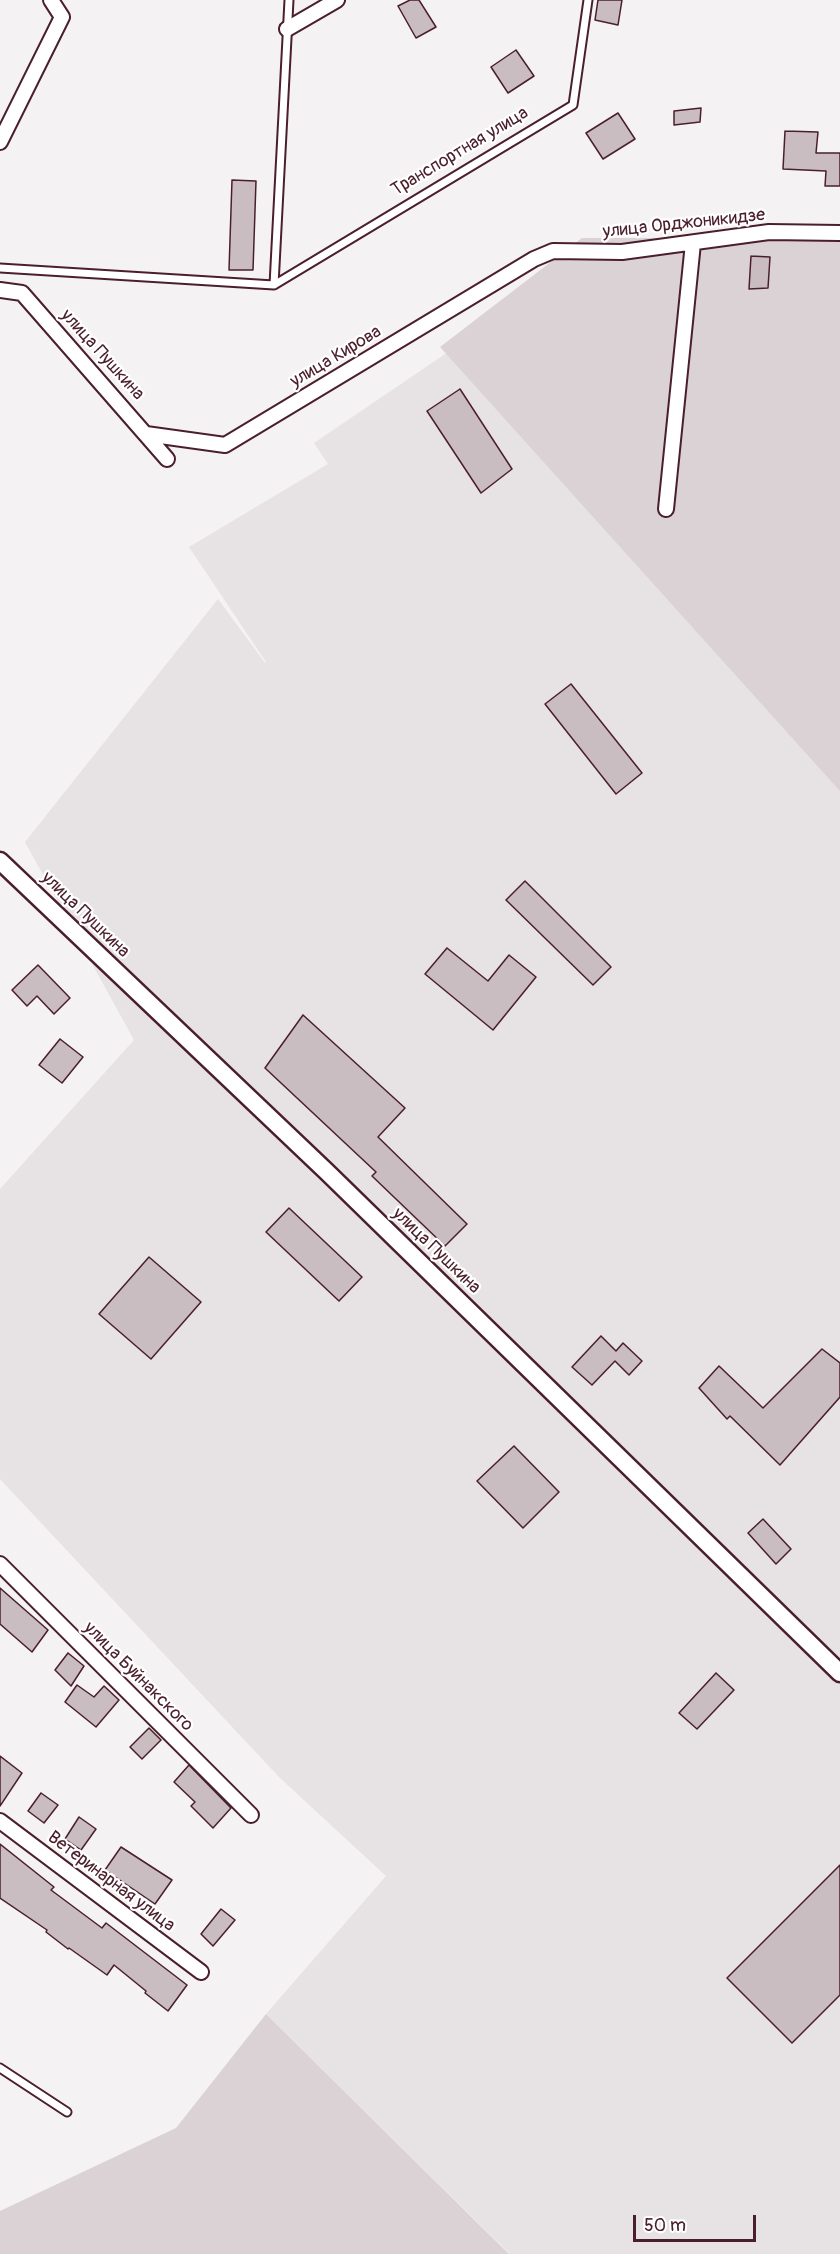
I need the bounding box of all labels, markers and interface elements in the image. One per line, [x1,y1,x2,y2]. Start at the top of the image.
street label: Транспортная улица [388,103,532,201]
street label: улица Орджоникидзе [602,205,766,243]
street label: улица Пушкина [56,305,148,405]
street label: улица Кирова [287,321,385,393]
street label: улица Пушкина [36,867,134,963]
street label: улица Пушкина [387,1203,485,1299]
street label: улица Буйнакского [79,1618,197,1736]
street label: Ветеринарная улица [43,1827,179,1937]
scale bar [636,2203,759,2241]
text: 50 m [644,2214,686,2237]

